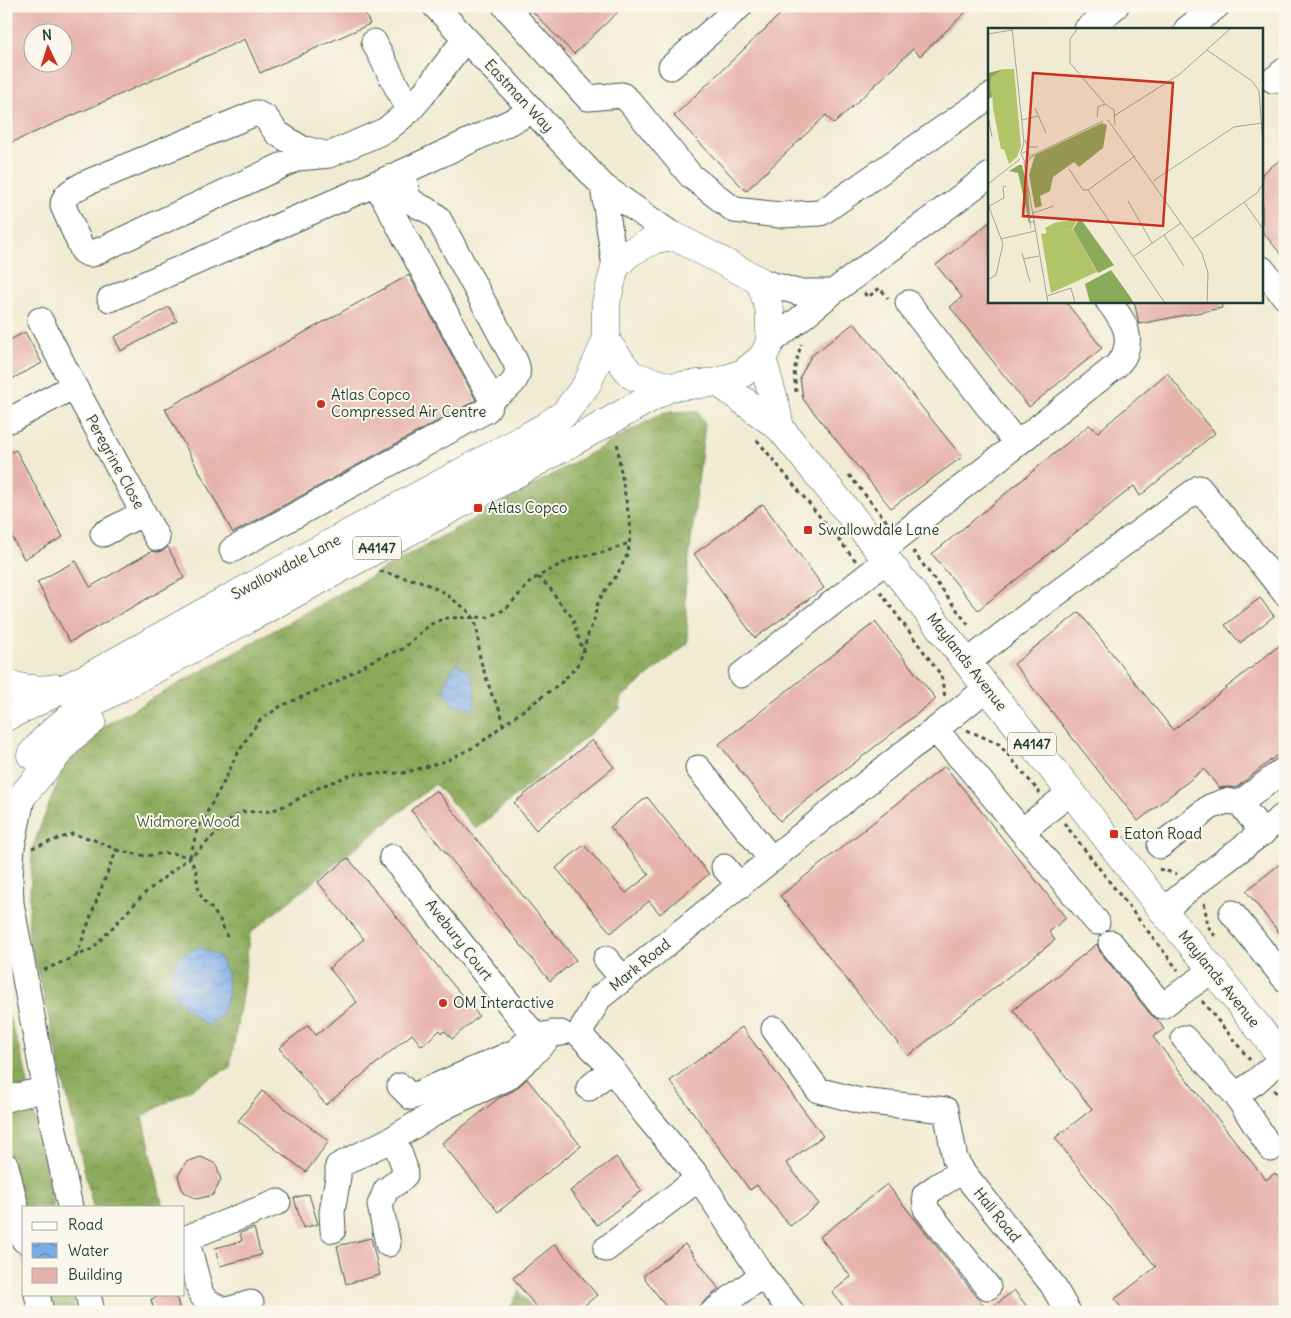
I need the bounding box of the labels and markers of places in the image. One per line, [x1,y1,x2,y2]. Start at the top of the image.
place label: Atlas Copco Compressed Air Centre [331,385,486,421]
marker: Atlas Copco Compressed Air Centre [315,398,327,410]
place label: Atlas Copco [488,498,568,517]
marker: Atlas Copco [472,502,484,514]
place label: Swallowdale Lane [818,520,939,539]
marker: Swallowdale Lane [802,524,814,536]
place label: Eaton Road [1124,824,1202,843]
marker: Eaton Road [1108,828,1120,840]
place label: OM Interactive [453,993,554,1012]
marker: OM Interactive [437,997,449,1009]

